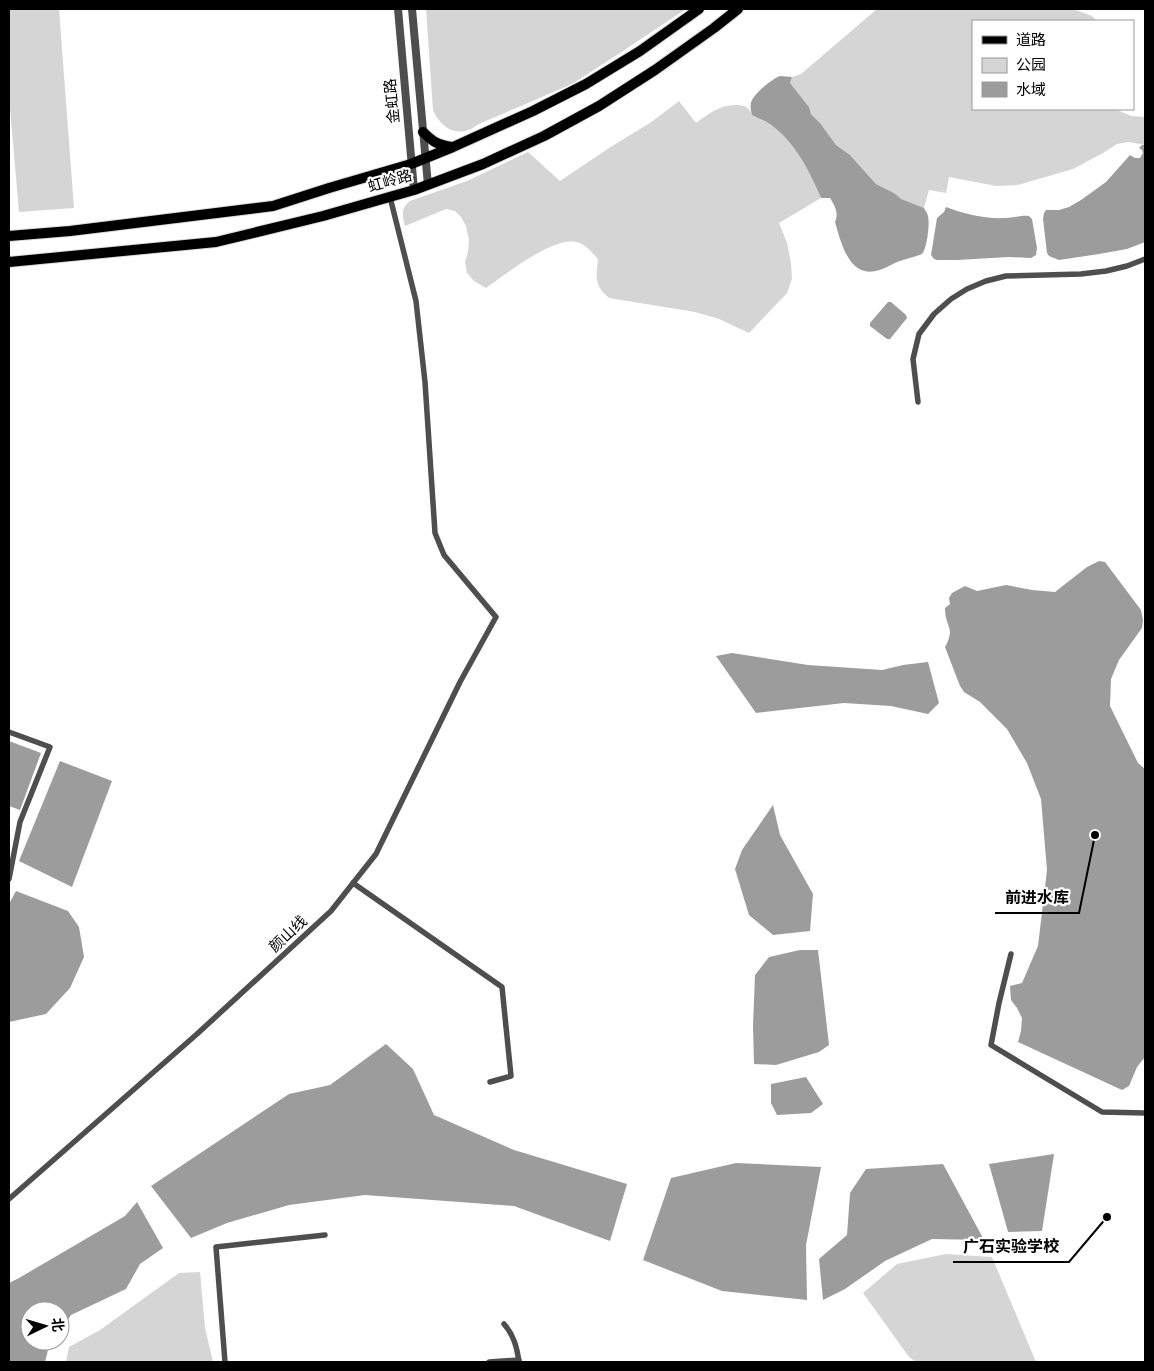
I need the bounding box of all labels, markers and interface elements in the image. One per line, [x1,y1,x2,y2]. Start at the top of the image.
legend [972,20,1134,110]
text: 道路 [1016,31,1046,49]
text: 公园 [1016,56,1046,74]
street label: 金虹路 [381,78,403,124]
text: 水域 [1016,81,1046,99]
street label: 虹岭路 [366,166,414,196]
callout: 前进水库 [995,882,1079,913]
text: 前进水库 [1005,888,1069,907]
street label: 颜山线 [265,912,311,956]
callout: 广石实验学校 [953,1231,1069,1262]
text: 广石实验学校 [963,1237,1060,1256]
north arrow [20,1301,70,1351]
text: 北 [49,1317,67,1333]

